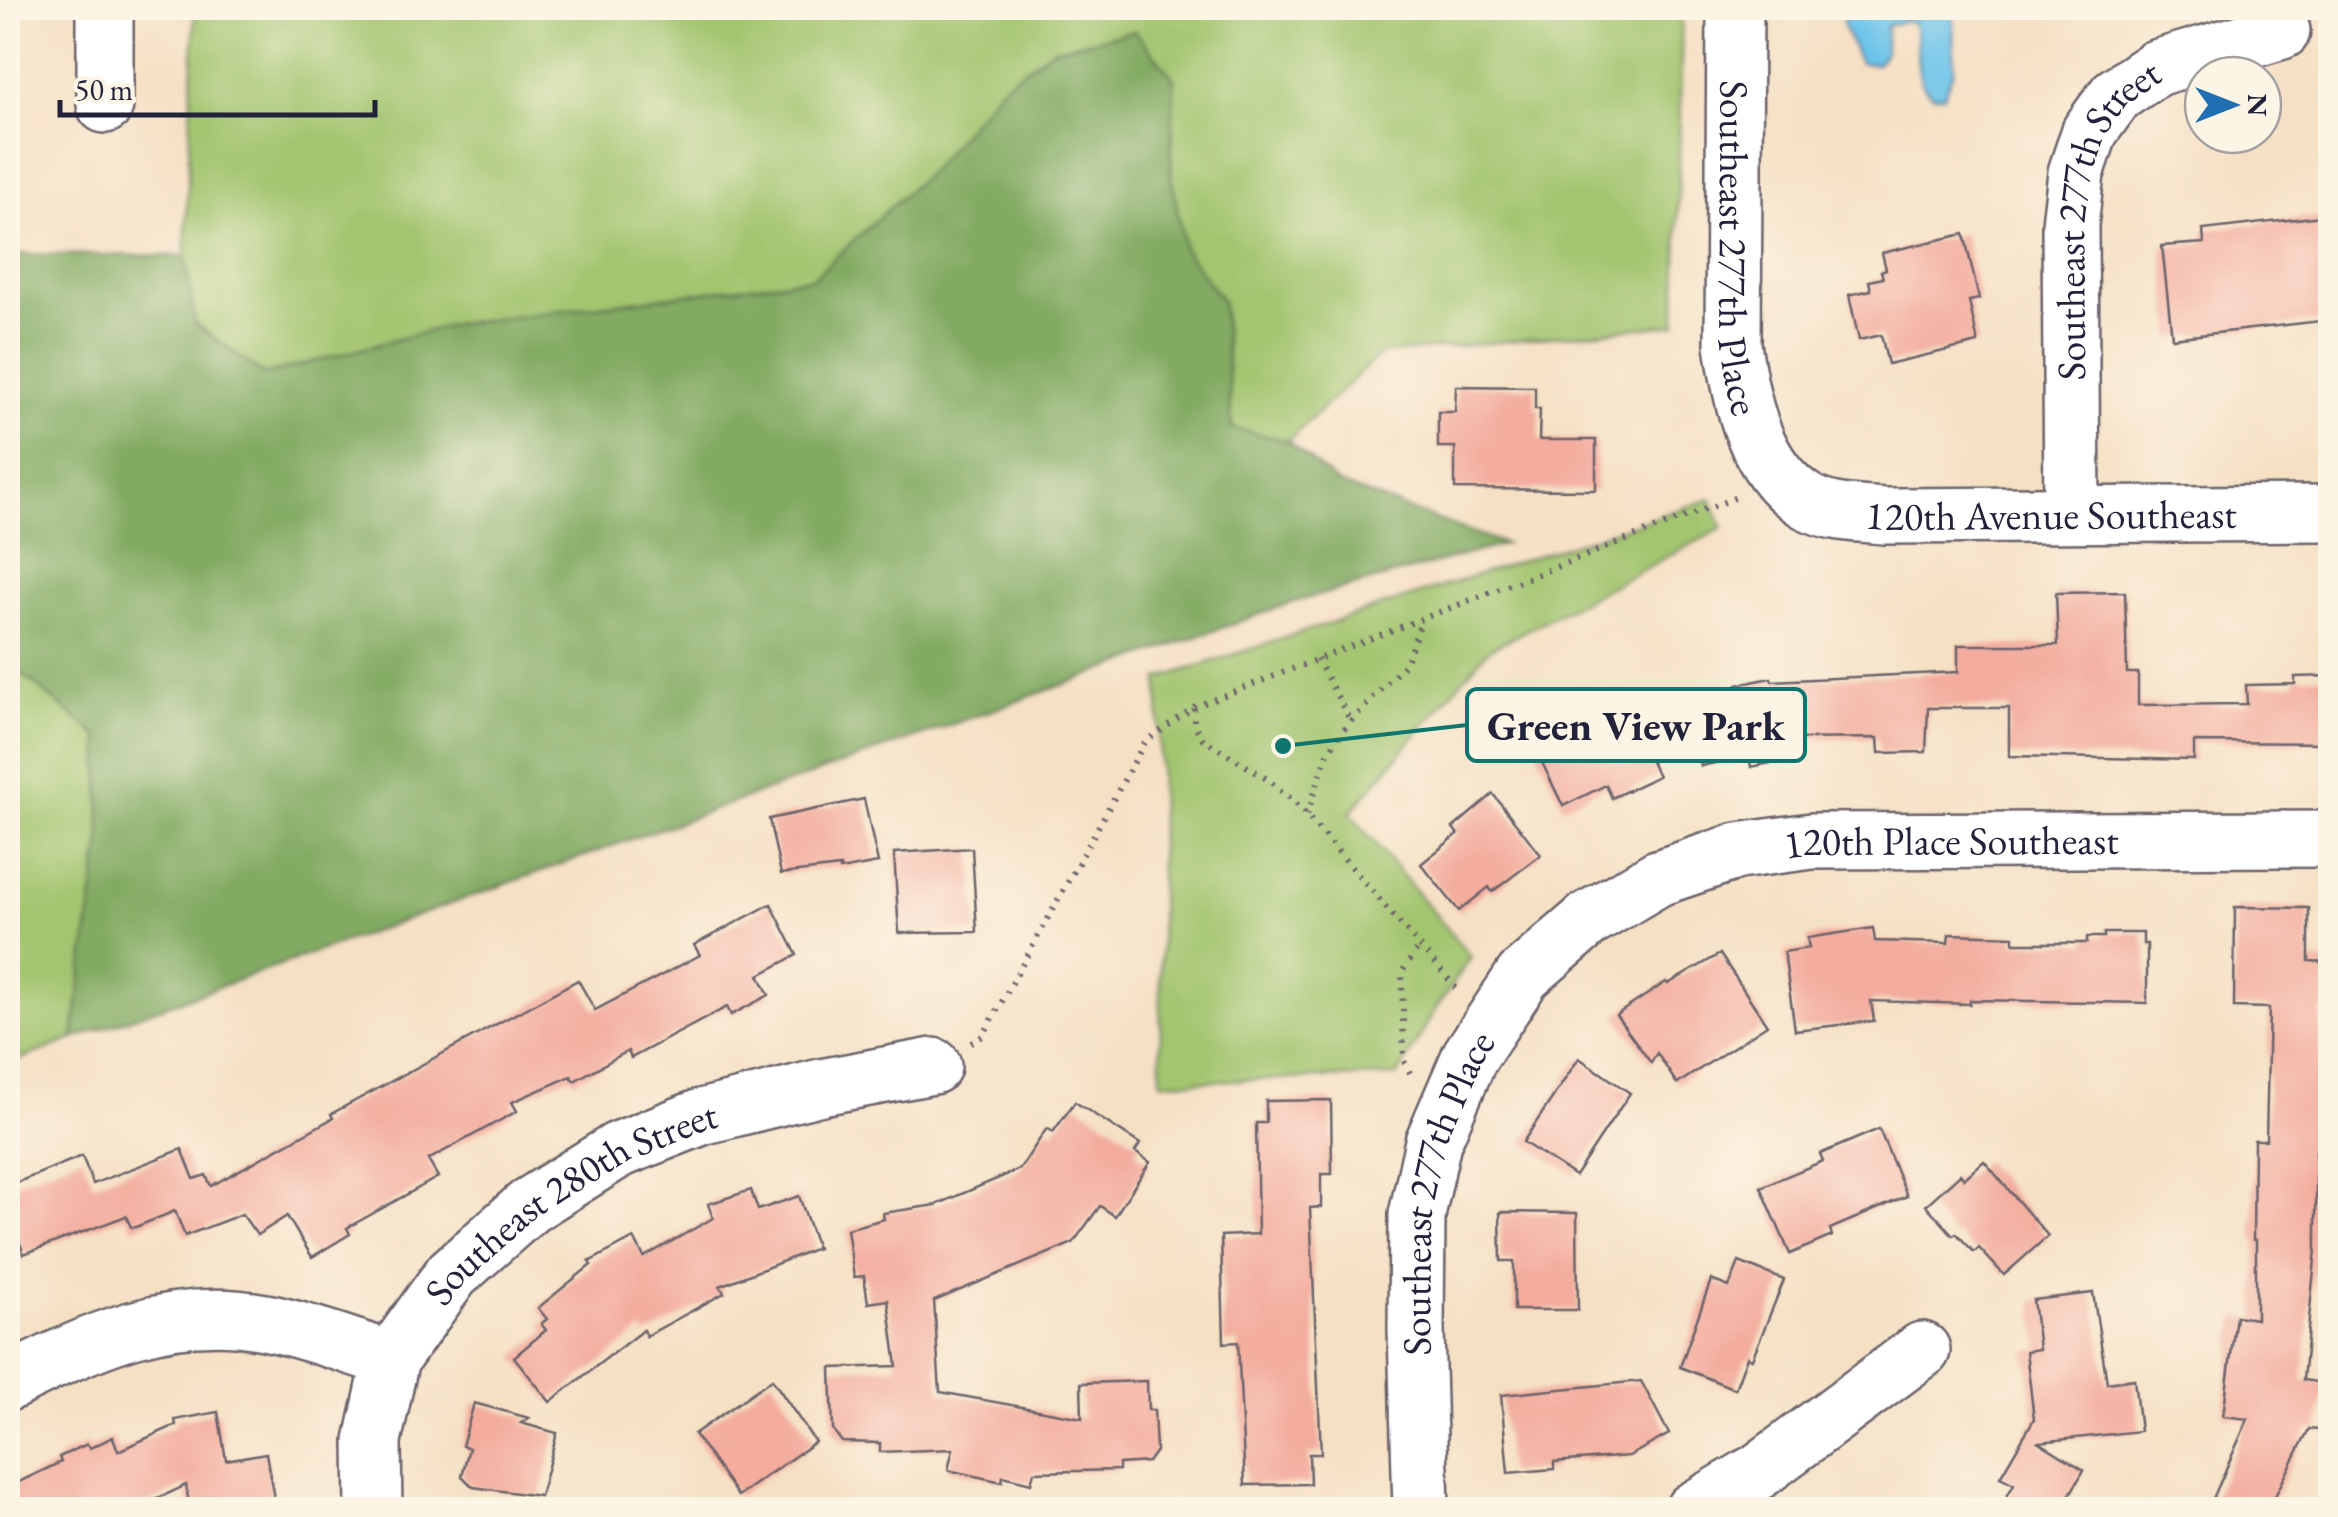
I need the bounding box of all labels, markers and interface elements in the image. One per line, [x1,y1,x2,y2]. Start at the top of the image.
street label: Southeast 277th Street [2044,46,2171,380]
scale bar [60,55,375,117]
north arrow [2183,55,2283,155]
text: 50 m [75,70,133,109]
street label: Southeast 277th Place [1706,80,1772,421]
text: N [2240,94,2276,117]
street label: 120th Avenue Southeast [1864,488,2237,542]
callout: Green View Park [1467,689,1805,761]
text: Green View Park [1487,698,1786,753]
street label: 120th Place Southeast [1780,814,2119,871]
street label: Southeast 277th Place [1390,1020,1506,1356]
street label: Southeast 280th Street [412,1088,723,1315]

